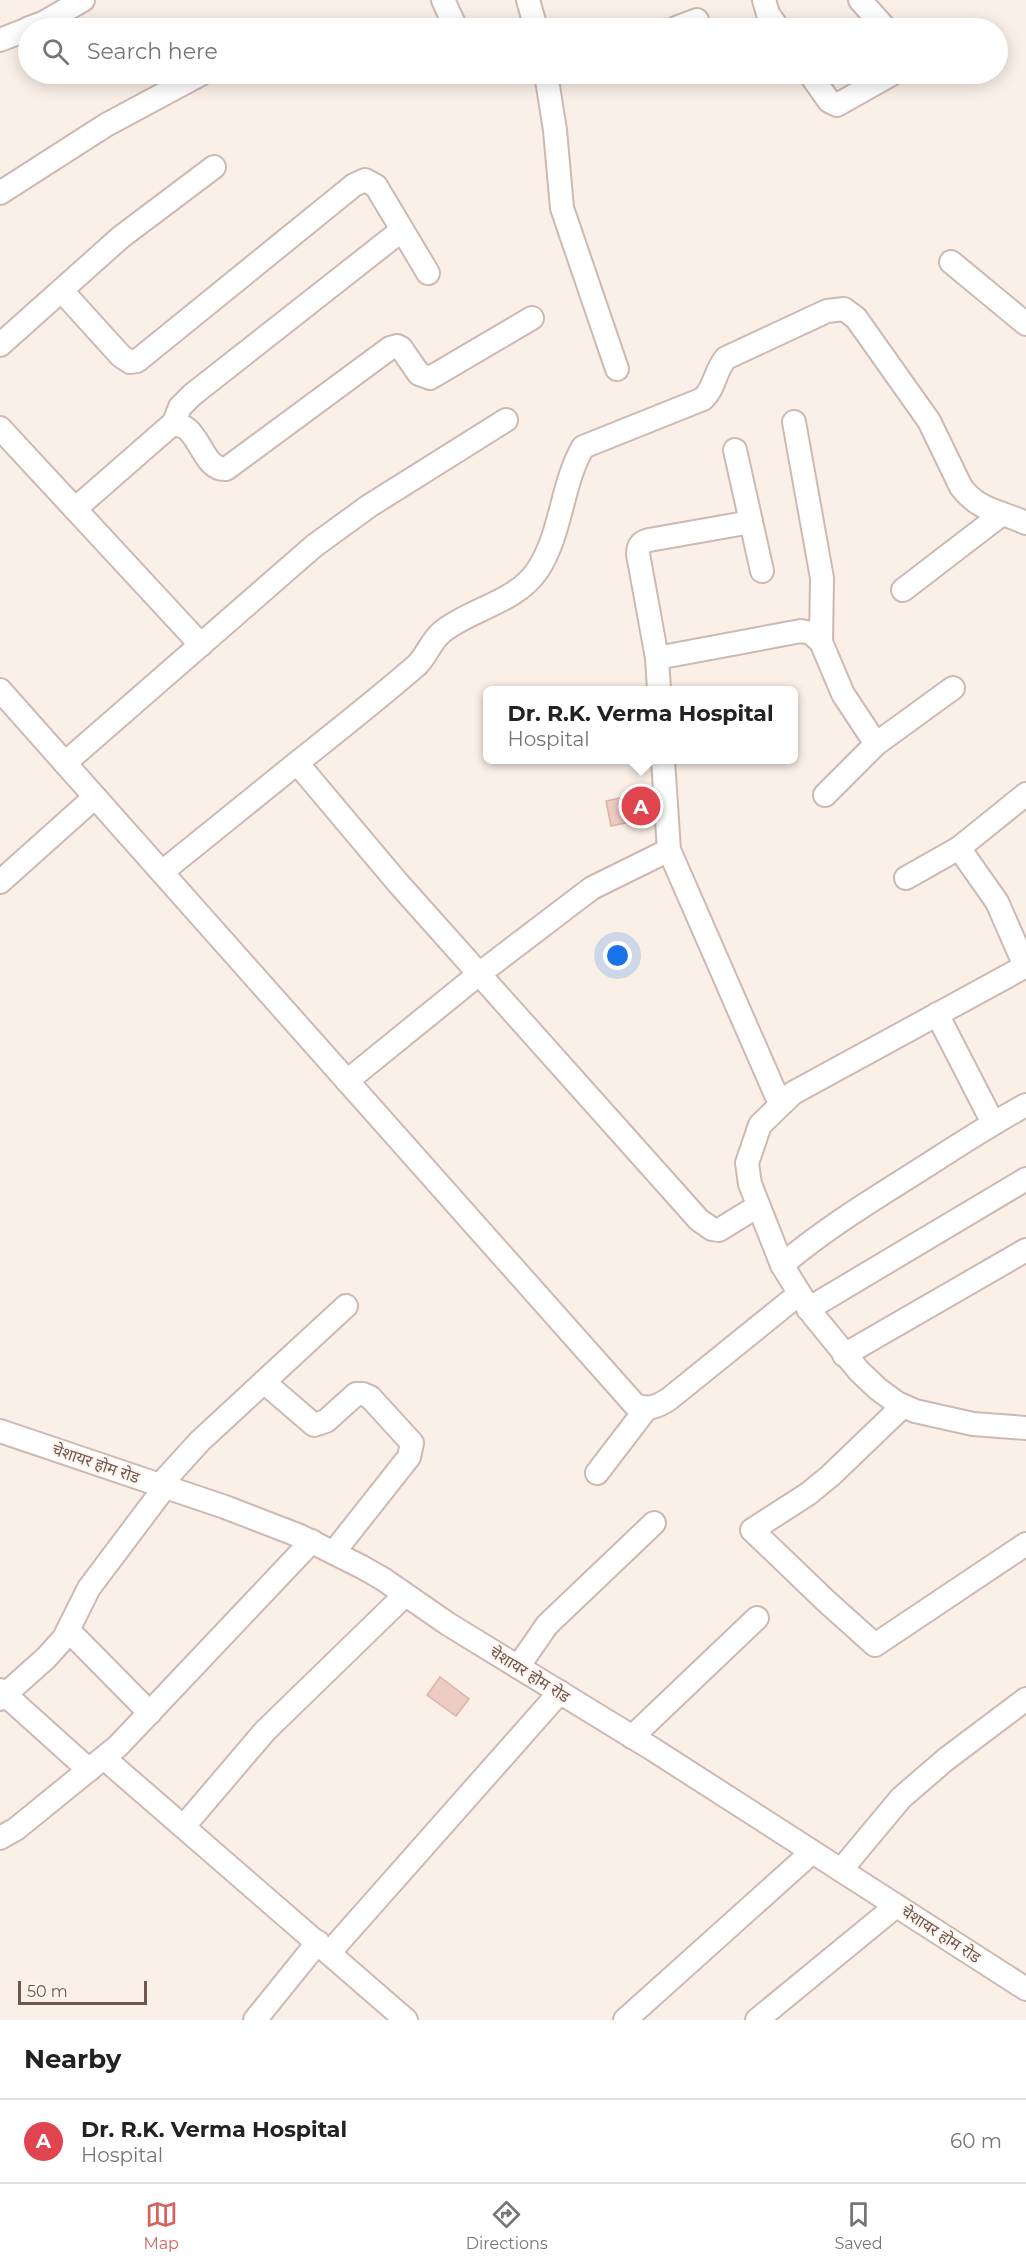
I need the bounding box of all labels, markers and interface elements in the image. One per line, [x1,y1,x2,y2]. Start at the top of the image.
search box [18,18,1008,84]
icon: search [39,35,72,68]
text: Search here [87,38,218,65]
popup [483,686,798,764]
text: Dr. R.K. Verma Hospital [507,700,774,727]
text: Hospital [507,727,590,751]
pin: A [622,784,660,828]
your location [603,941,632,970]
street label: चेशायर होम रोड [50,1440,142,1487]
street label: चेशायर होम रोड [486,1642,574,1707]
street label: चेशायर होम रोड [897,1902,984,1967]
scale bar [18,1978,147,2006]
text: 50 m [27,1982,68,2001]
text: Nearby [24,2043,121,2075]
text: Dr. R.K. Verma Hospital [81,2116,347,2143]
text: A [36,2129,51,2153]
text: 60 m [950,2129,1002,2153]
text: Hospital [81,2143,163,2167]
tab: Map [143,2198,179,2253]
tab: Directions [466,2198,548,2253]
tab: Saved [835,2198,883,2253]

